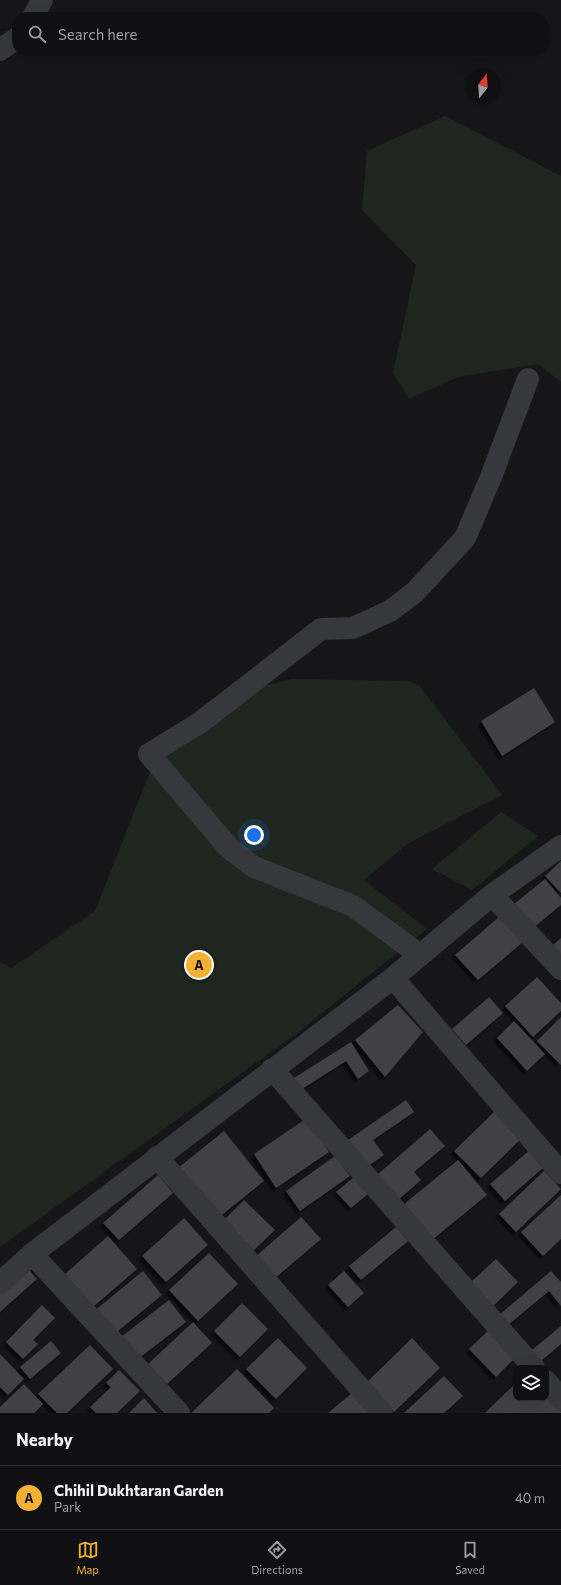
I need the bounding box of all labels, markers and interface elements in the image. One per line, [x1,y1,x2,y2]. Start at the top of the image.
search box [12,12,549,56]
icon: search [26,23,48,45]
text: Search here [58,25,137,43]
north arrow [465,68,501,104]
your location [244,825,264,845]
pin: A [186,950,212,980]
map controls [513,1365,549,1401]
button: layers [513,1365,549,1401]
text: Nearby [16,1429,73,1450]
text: Chihil Dukhtaran Garden [54,1481,224,1499]
text: A [24,1490,34,1506]
text: 40 m [515,1490,545,1506]
text: Park [54,1499,81,1515]
tab: Map [76,1539,99,1576]
tab: Directions [251,1539,303,1576]
tab: Saved [455,1539,485,1576]

